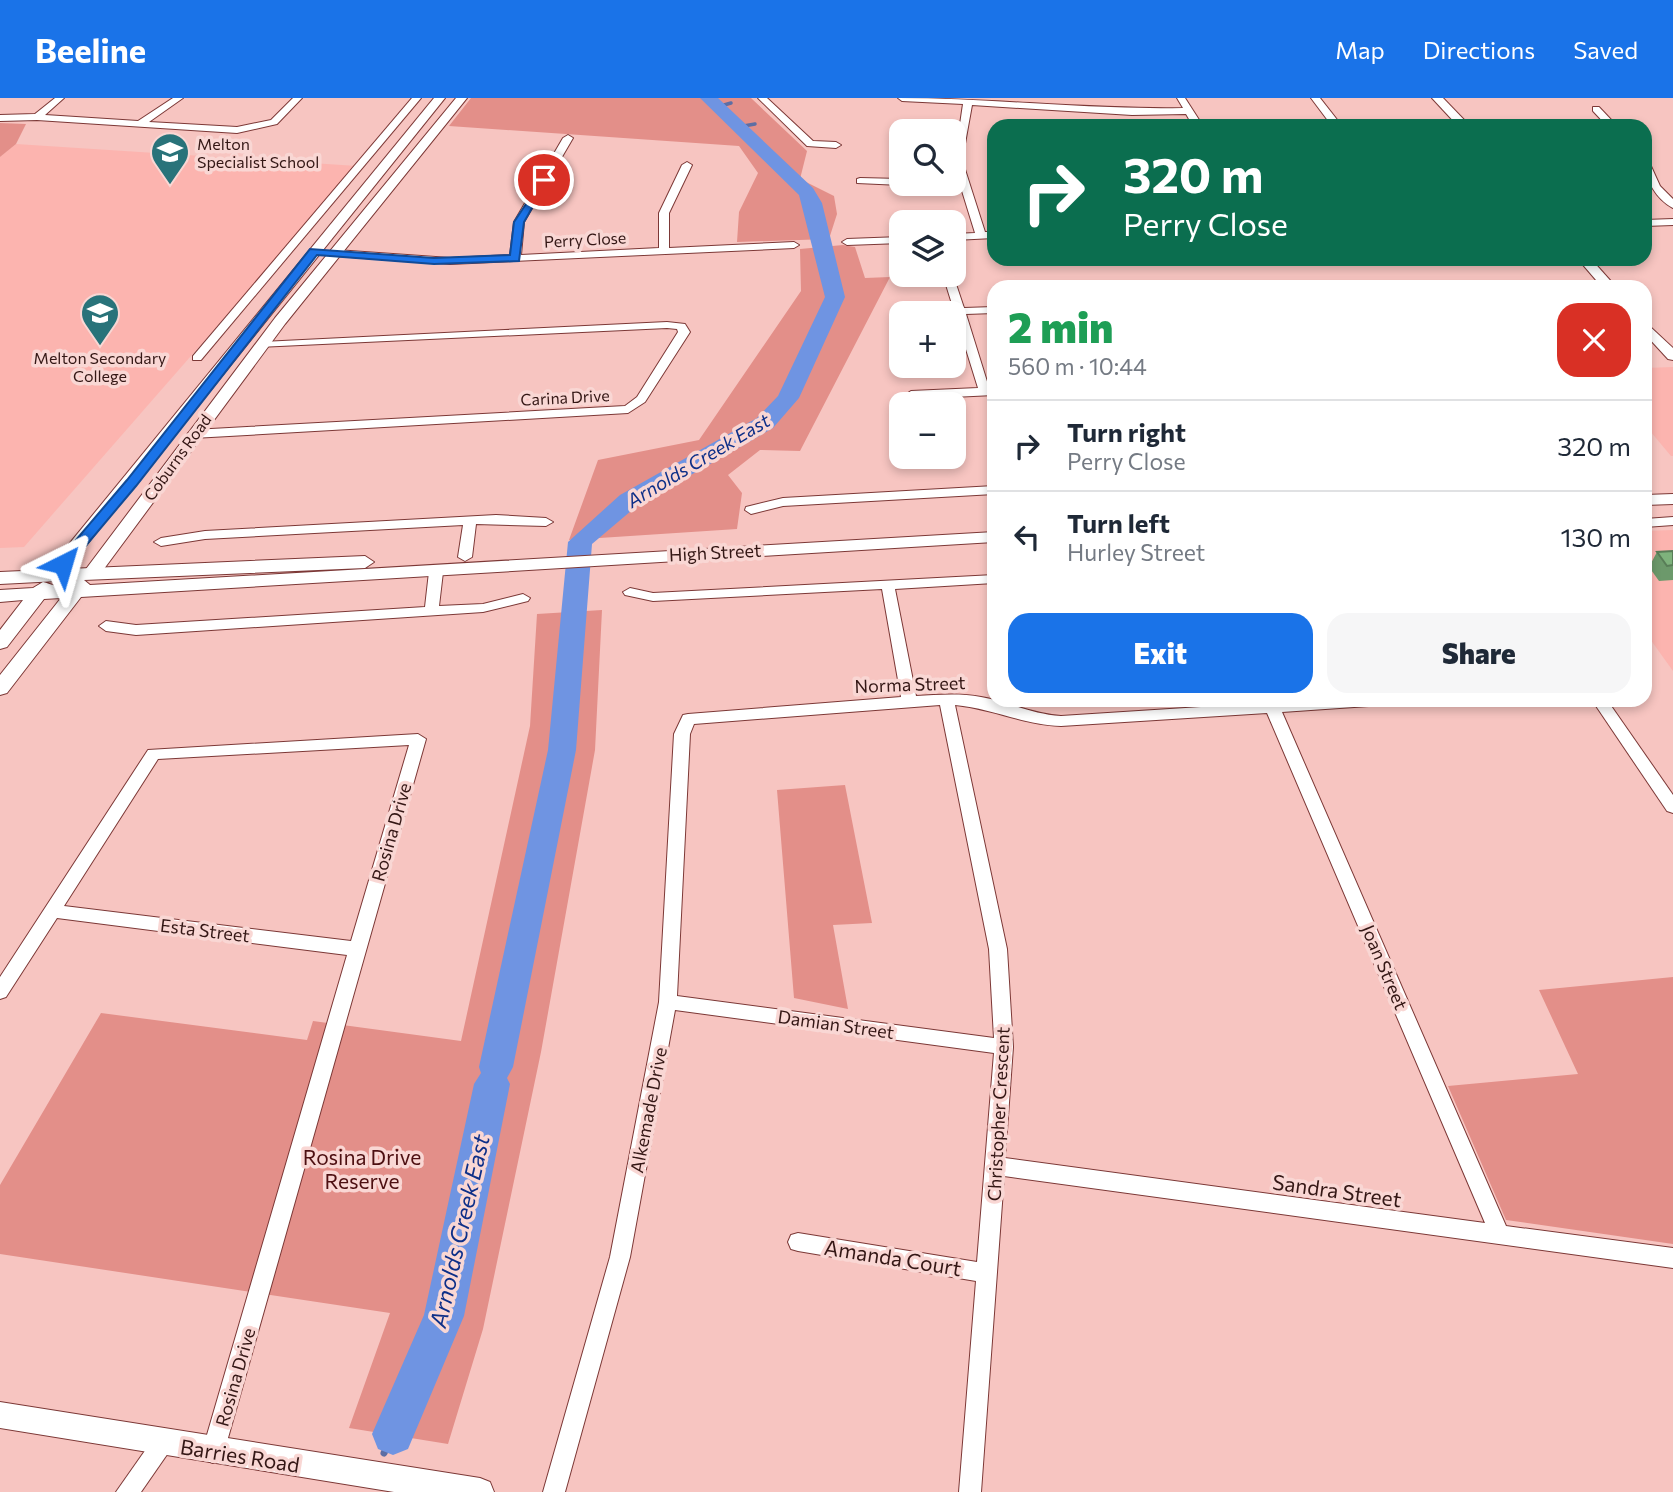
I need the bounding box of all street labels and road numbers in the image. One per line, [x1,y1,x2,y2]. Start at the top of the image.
street label: Perry Close [543,227,627,251]
street label: Carina Drive [520,385,610,409]
street label: Coburns Road [139,410,215,504]
street label: High Street [668,539,762,565]
street label: Norma Street [854,671,966,697]
street label: Rosina Drive [366,780,416,884]
street label: Esta Street [159,914,251,946]
street label: Joan Street [1357,921,1413,1013]
street label: Damian Street [777,1005,895,1043]
street label: Christopher Crescent [982,1026,1014,1202]
street label: Alkemade Drive [625,1045,671,1175]
street label: Sandra Street [1271,1169,1403,1211]
street label: Amanda Court [823,1234,963,1280]
street label: Rosina Drive [210,1325,260,1429]
street label: Barries Road [179,1433,301,1477]

